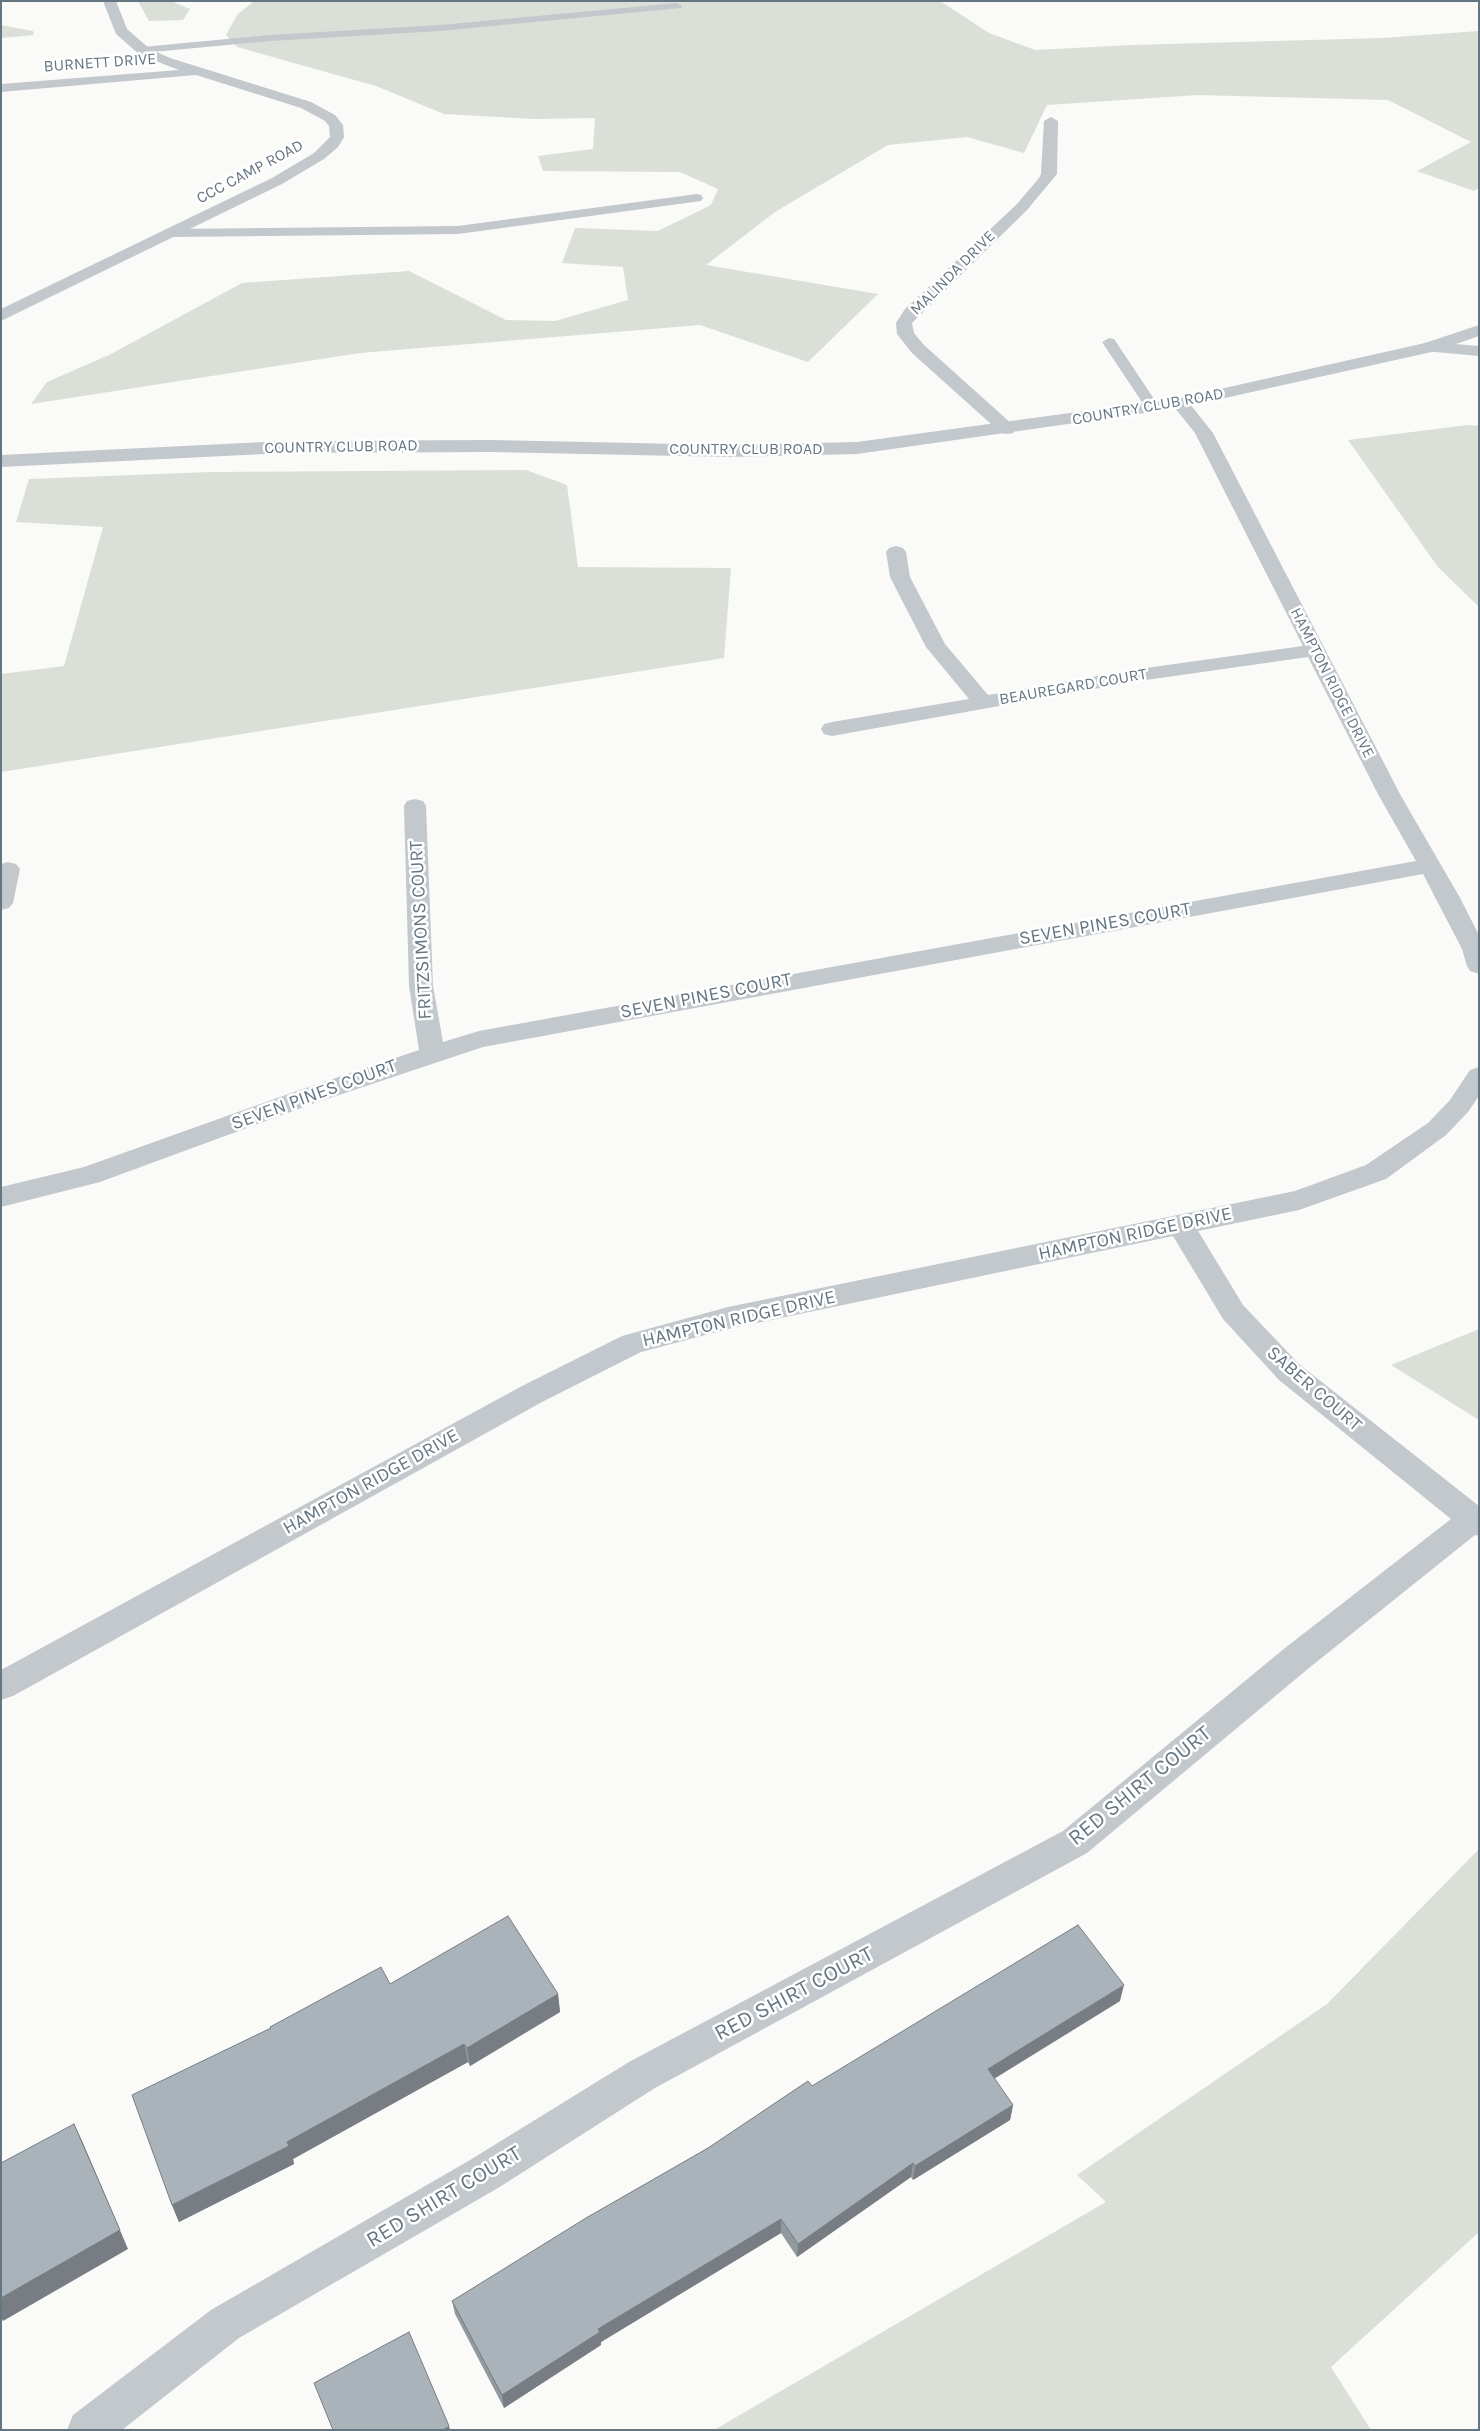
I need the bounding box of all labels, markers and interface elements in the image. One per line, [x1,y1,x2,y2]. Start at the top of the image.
street label: BURNETT DRIVE [43,49,157,77]
street label: CCC CAMP ROAD [193,136,307,208]
street label: MALINDA DRIVE [907,227,999,319]
street label: COUNTRY CLUB ROAD [1071,384,1225,430]
street label: COUNTRY CLUB ROAD [264,436,418,458]
street label: COUNTRY CLUB ROAD [669,439,823,459]
street label: HAMPTON RIDGE DRIVE [1286,605,1378,761]
street label: BEAUREGARD COURT [998,665,1148,709]
street label: FRITZSIMONS COURT [405,840,437,1020]
street label: SEVEN PINES COURT [1017,898,1193,950]
street label: SEVEN PINES COURT [618,968,794,1024]
street label: SEVEN PINES COURT [228,1055,400,1135]
street label: HAMPTON RIDGE DRIVE [1036,1202,1234,1266]
street label: HAMPTON RIDGE DRIVE [640,1286,838,1352]
street label: SABER COURT [1262,1342,1366,1436]
street label: HAMPTON RIDGE DRIVE [279,1424,463,1540]
street label: RED SHIRT COURT [1063,1720,1217,1852]
street label: RED SHIRT COURT [710,1941,878,2047]
street label: RED SHIRT COURT [362,2140,526,2254]

